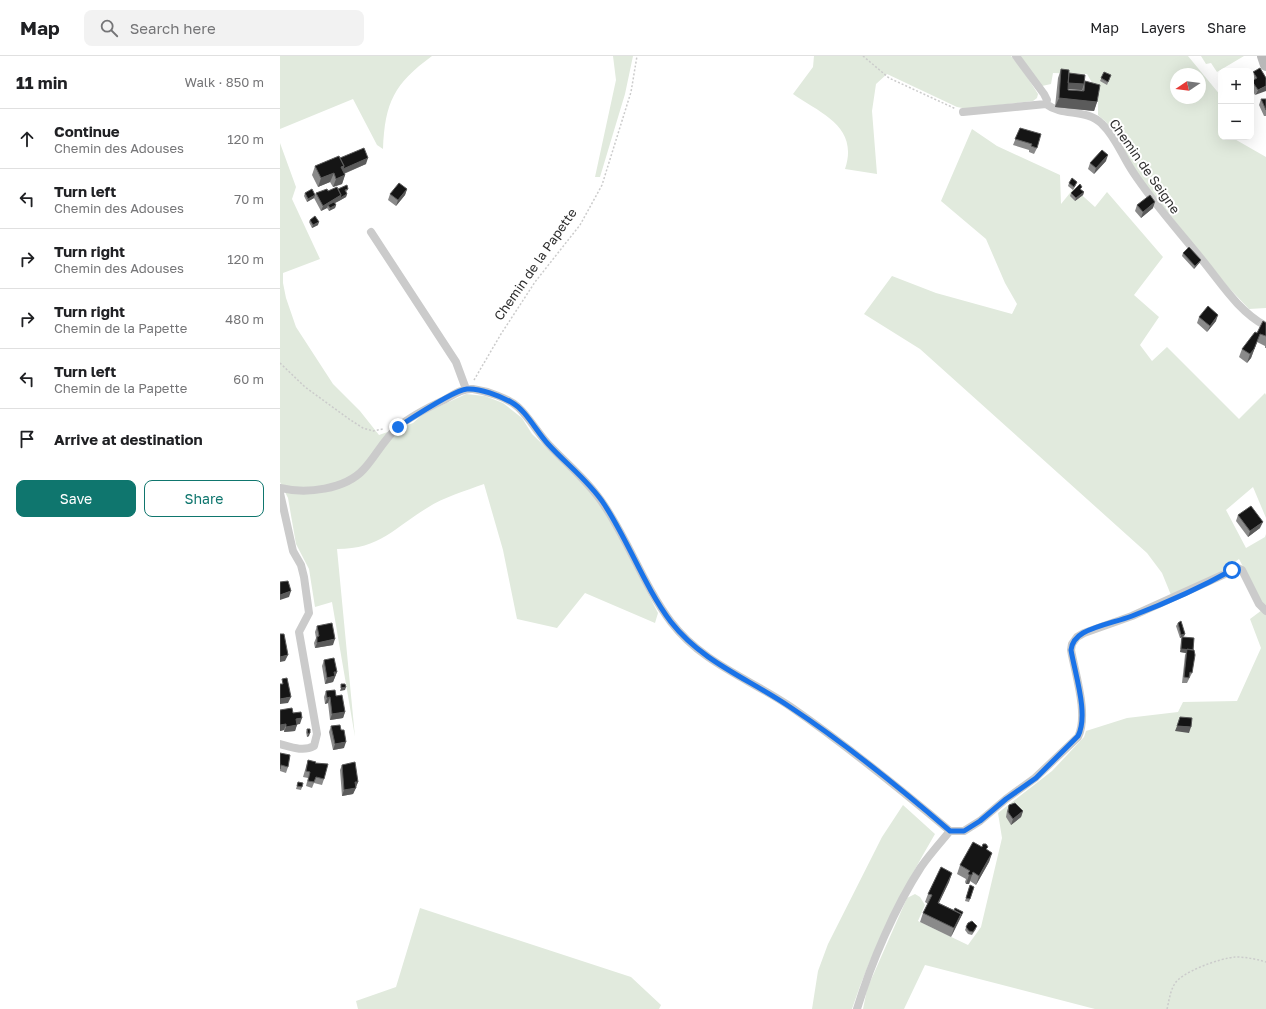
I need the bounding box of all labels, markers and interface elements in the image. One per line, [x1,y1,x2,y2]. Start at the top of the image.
search box [84,10,364,46]
text: Map [20,16,60,39]
icon: search [98,17,120,39]
text: Search here [130,19,216,37]
text: Map [1090,19,1119,36]
text: Layers [1141,19,1185,36]
text: Share [1207,19,1246,36]
north arrow [1170,68,1206,104]
map controls [1218,68,1254,140]
button: + [1218,68,1254,104]
text: 11 min [16,72,68,93]
text: Walk · 850 m [185,74,264,90]
button: − [1218,104,1254,140]
street label: Chemin de Seigne [1106,115,1184,217]
text: Continue [54,122,120,140]
icon: ahead [16,128,38,150]
text: 120 m [227,131,264,147]
text: Chemin des Adouses [54,140,184,156]
text: Turn left [54,182,116,200]
icon: left [16,188,38,210]
text: 70 m [234,191,264,207]
text: Chemin des Adouses [54,200,184,216]
street label: Chemin de la Papette [490,205,580,323]
text: Turn right [54,242,125,260]
icon: right [16,248,38,270]
text: 120 m [227,251,264,267]
text: Chemin des Adouses [54,260,184,276]
text: Turn right [54,302,125,320]
icon: right [16,308,38,330]
text: 480 m [225,311,264,327]
text: Chemin de la Papette [54,320,187,336]
text: Turn left [54,362,116,380]
icon: left [16,368,38,390]
text: 60 m [233,371,264,387]
text: Chemin de la Papette [54,380,187,396]
route end [389,418,407,436]
icon: arrive [16,428,38,450]
text: Arrive at destination [54,430,203,448]
button: Save [16,480,136,517]
button: Share [144,480,264,517]
route start [1223,561,1241,579]

